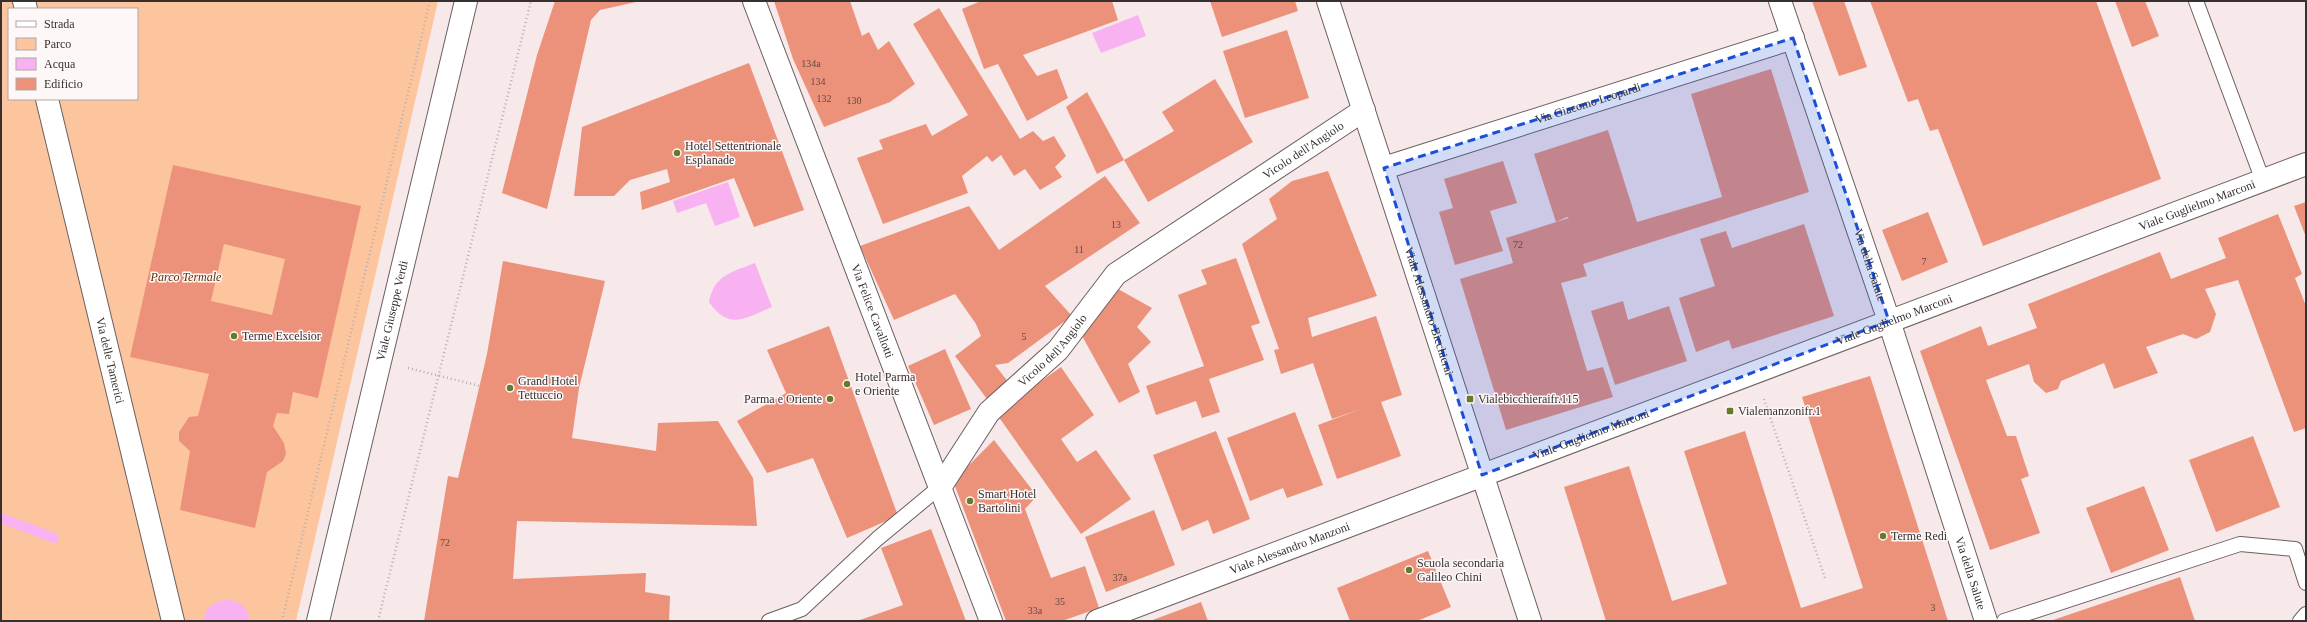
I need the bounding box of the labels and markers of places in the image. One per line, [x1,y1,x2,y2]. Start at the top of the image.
place label: Hotel Settentrionale Esplanade [685,139,781,167]
marker: Hotel Settentrionale Esplanade [672,148,682,158]
place label: Terme Excelsior [242,329,321,343]
marker: Terme Excelsior [229,331,239,341]
place label: Hotel Parma e Oriente [855,370,916,398]
place label: Grand Hotel Tettuccio [518,374,578,402]
marker: Hotel Parma e Oriente [842,379,852,389]
marker: Grand Hotel Tettuccio [505,383,515,393]
place label: Parma e Oriente [744,392,822,406]
place label: Vialebicchieraifr.115 [1478,392,1578,406]
marker: Parma e Oriente [825,394,835,404]
marker: Vialebicchieraifr.115 [1465,394,1475,404]
place label: Vialemanzonifr.1 [1738,404,1821,418]
marker: Vialemanzonifr.1 [1725,406,1735,416]
place label: Smart Hotel Bartolini [978,487,1037,515]
marker: Smart Hotel Bartolini [965,496,975,506]
place label: Terme Redi [1891,529,1948,543]
marker: Terme Redi [1878,531,1888,541]
place label: Scuola secondaria Galileo Chini [1417,556,1505,584]
marker: Scuola secondaria Galileo Chini [1404,565,1414,575]

